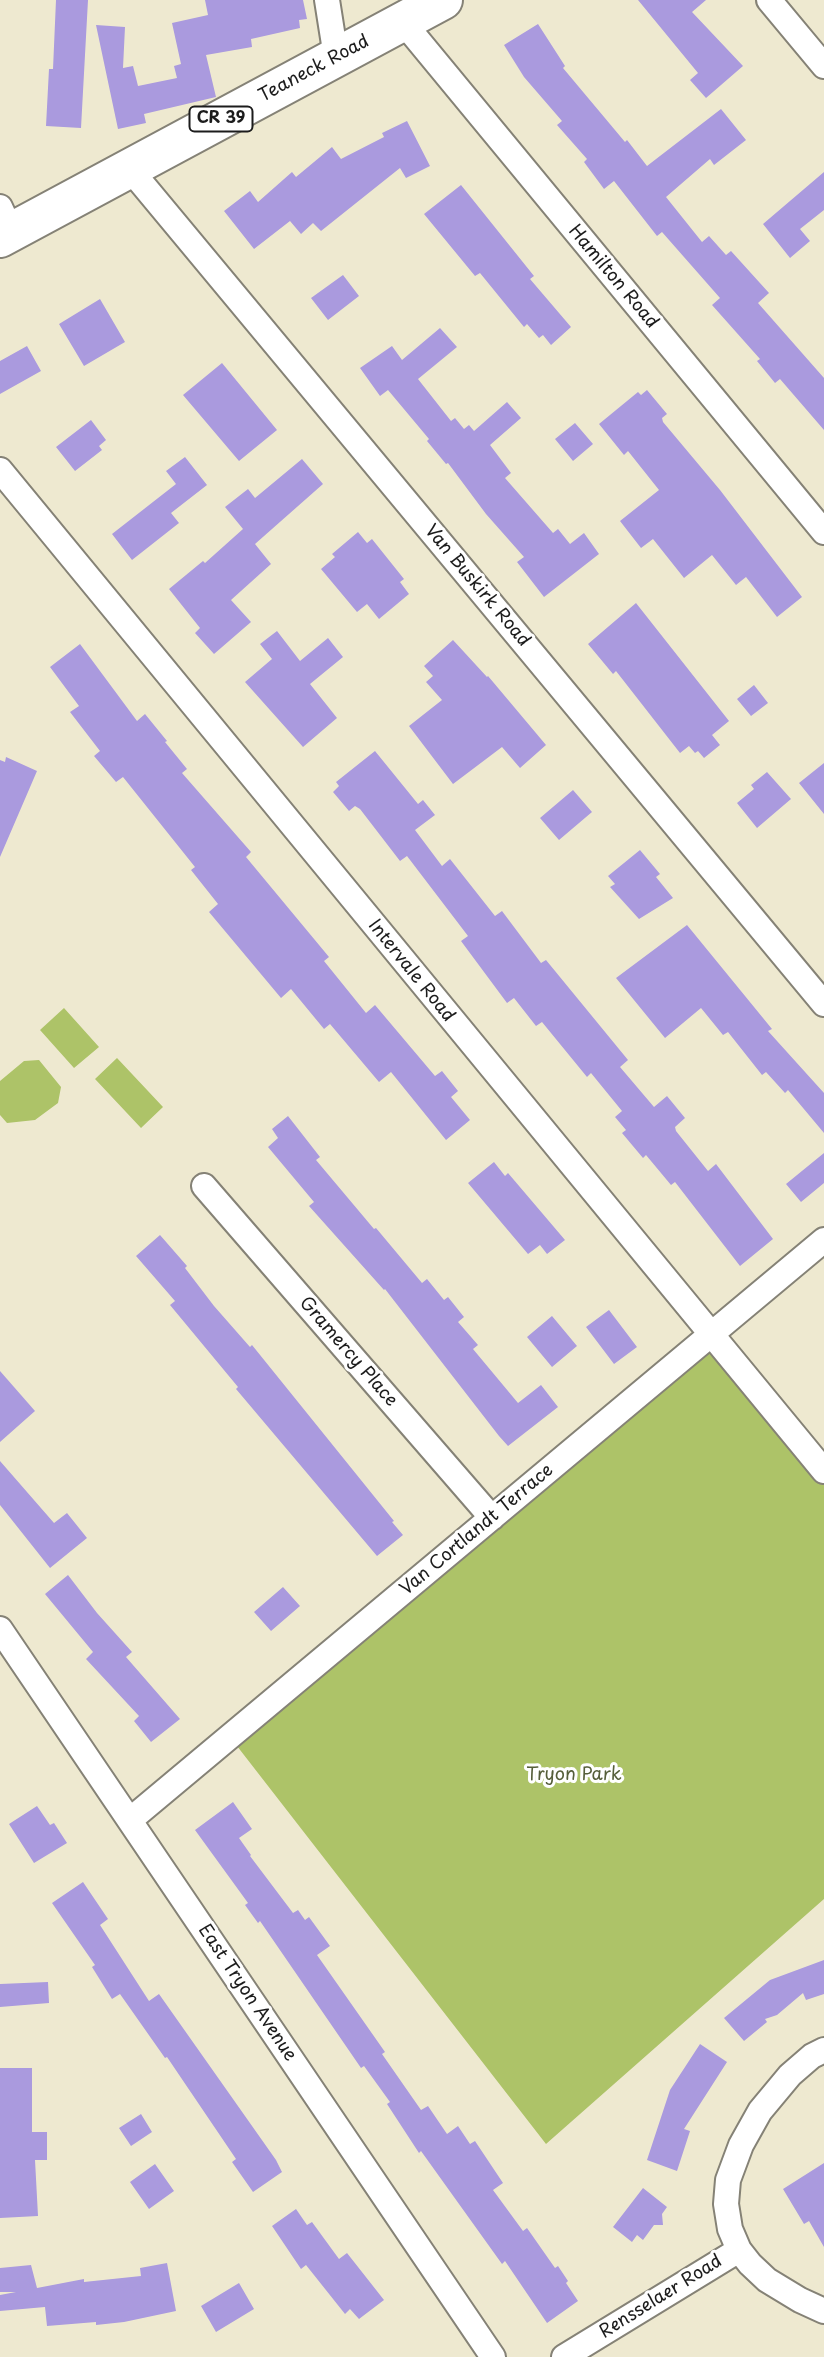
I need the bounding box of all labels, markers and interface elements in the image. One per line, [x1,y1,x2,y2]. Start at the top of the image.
street label: Teaneck Road [255,31,373,107]
road number: CR 39 [190,106,252,132]
street label: Hamilton Road [563,221,663,333]
street label: Van Buskirk Road [420,521,534,651]
street label: Intervale Road [363,915,459,1027]
street label: Gramercy Place [294,1293,402,1411]
street label: Van Cortlandt Terrace [396,1460,558,1600]
park label: Tryon Park [526,1764,622,1786]
street label: East Tryon Avenue [193,1921,301,2065]
street label: Rensselaer Road [596,2251,726,2343]

